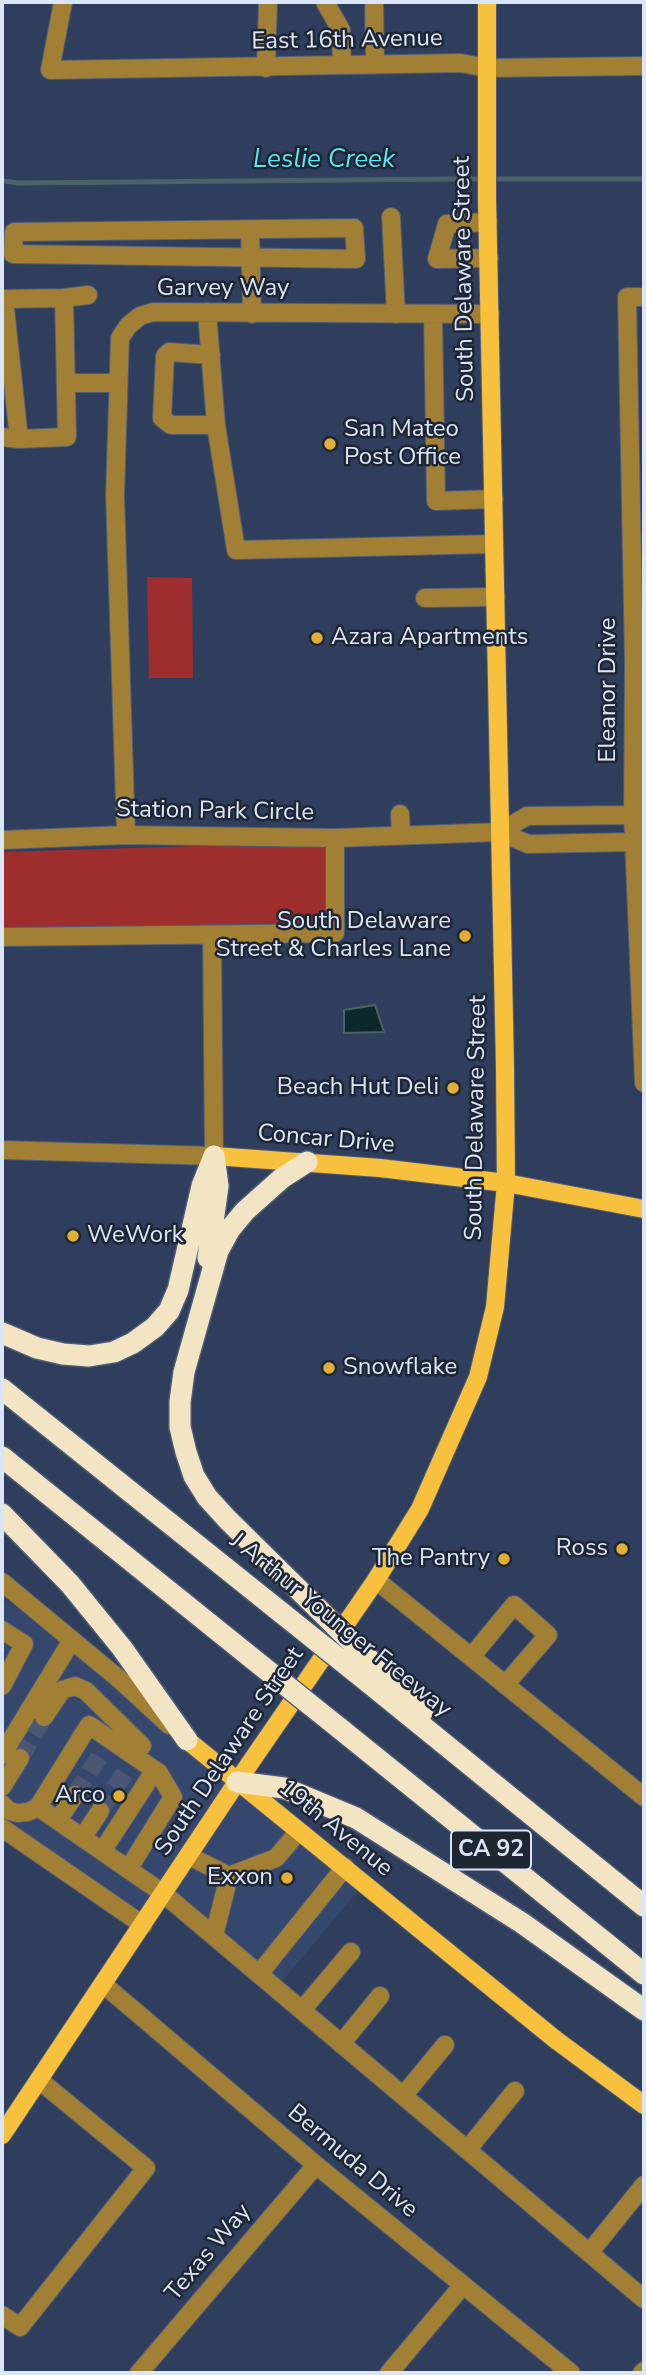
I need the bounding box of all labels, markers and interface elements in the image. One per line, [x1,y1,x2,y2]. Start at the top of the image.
street label: East 16th Avenue [251,25,443,57]
water label: Leslie Creek [253,145,395,177]
street label: South Delaware Street [448,156,482,402]
street label: Garvey Way [157,275,289,303]
place label: San Mateo Post Office [344,416,461,472]
marker: San Mateo Post Office [322,436,338,452]
street label: Eleanor Drive [595,617,623,763]
place label: Azara Apartments [331,624,528,652]
marker: Azara Apartments [309,630,325,646]
street label: Station Park Circle [116,796,314,828]
place label: South Delaware Street & Charles Lane [216,908,451,964]
marker: South Delaware Street & Charles Lane [457,928,473,944]
street label: South Delaware Street [460,995,494,1241]
place label: Beach Hut Deli [277,1074,439,1102]
marker: Beach Hut Deli [445,1080,461,1096]
street label: Concar Drive [256,1120,396,1160]
place label: WeWork [87,1222,184,1250]
marker: WeWork [65,1228,81,1244]
place label: Snowflake [343,1354,457,1382]
marker: Snowflake [321,1360,337,1376]
street label: J Arthur Younger Freeway [223,1528,457,1724]
place label: Ross [556,1535,608,1563]
marker: Ross [614,1541,630,1557]
place label: The Pantry [372,1545,490,1573]
marker: The Pantry [496,1551,512,1567]
street label: South Delaware Street [149,1642,311,1862]
street label: 19th Avenue [272,1774,398,1884]
place label: Arco [55,1782,105,1810]
marker: Arco [111,1788,127,1804]
road number: CA 92 [451,1830,531,1870]
place label: Exxon [207,1864,273,1892]
marker: Exxon [279,1870,295,1886]
street label: Bermuda Drive [281,2099,423,2225]
street label: Texas Way [160,2198,258,2308]

